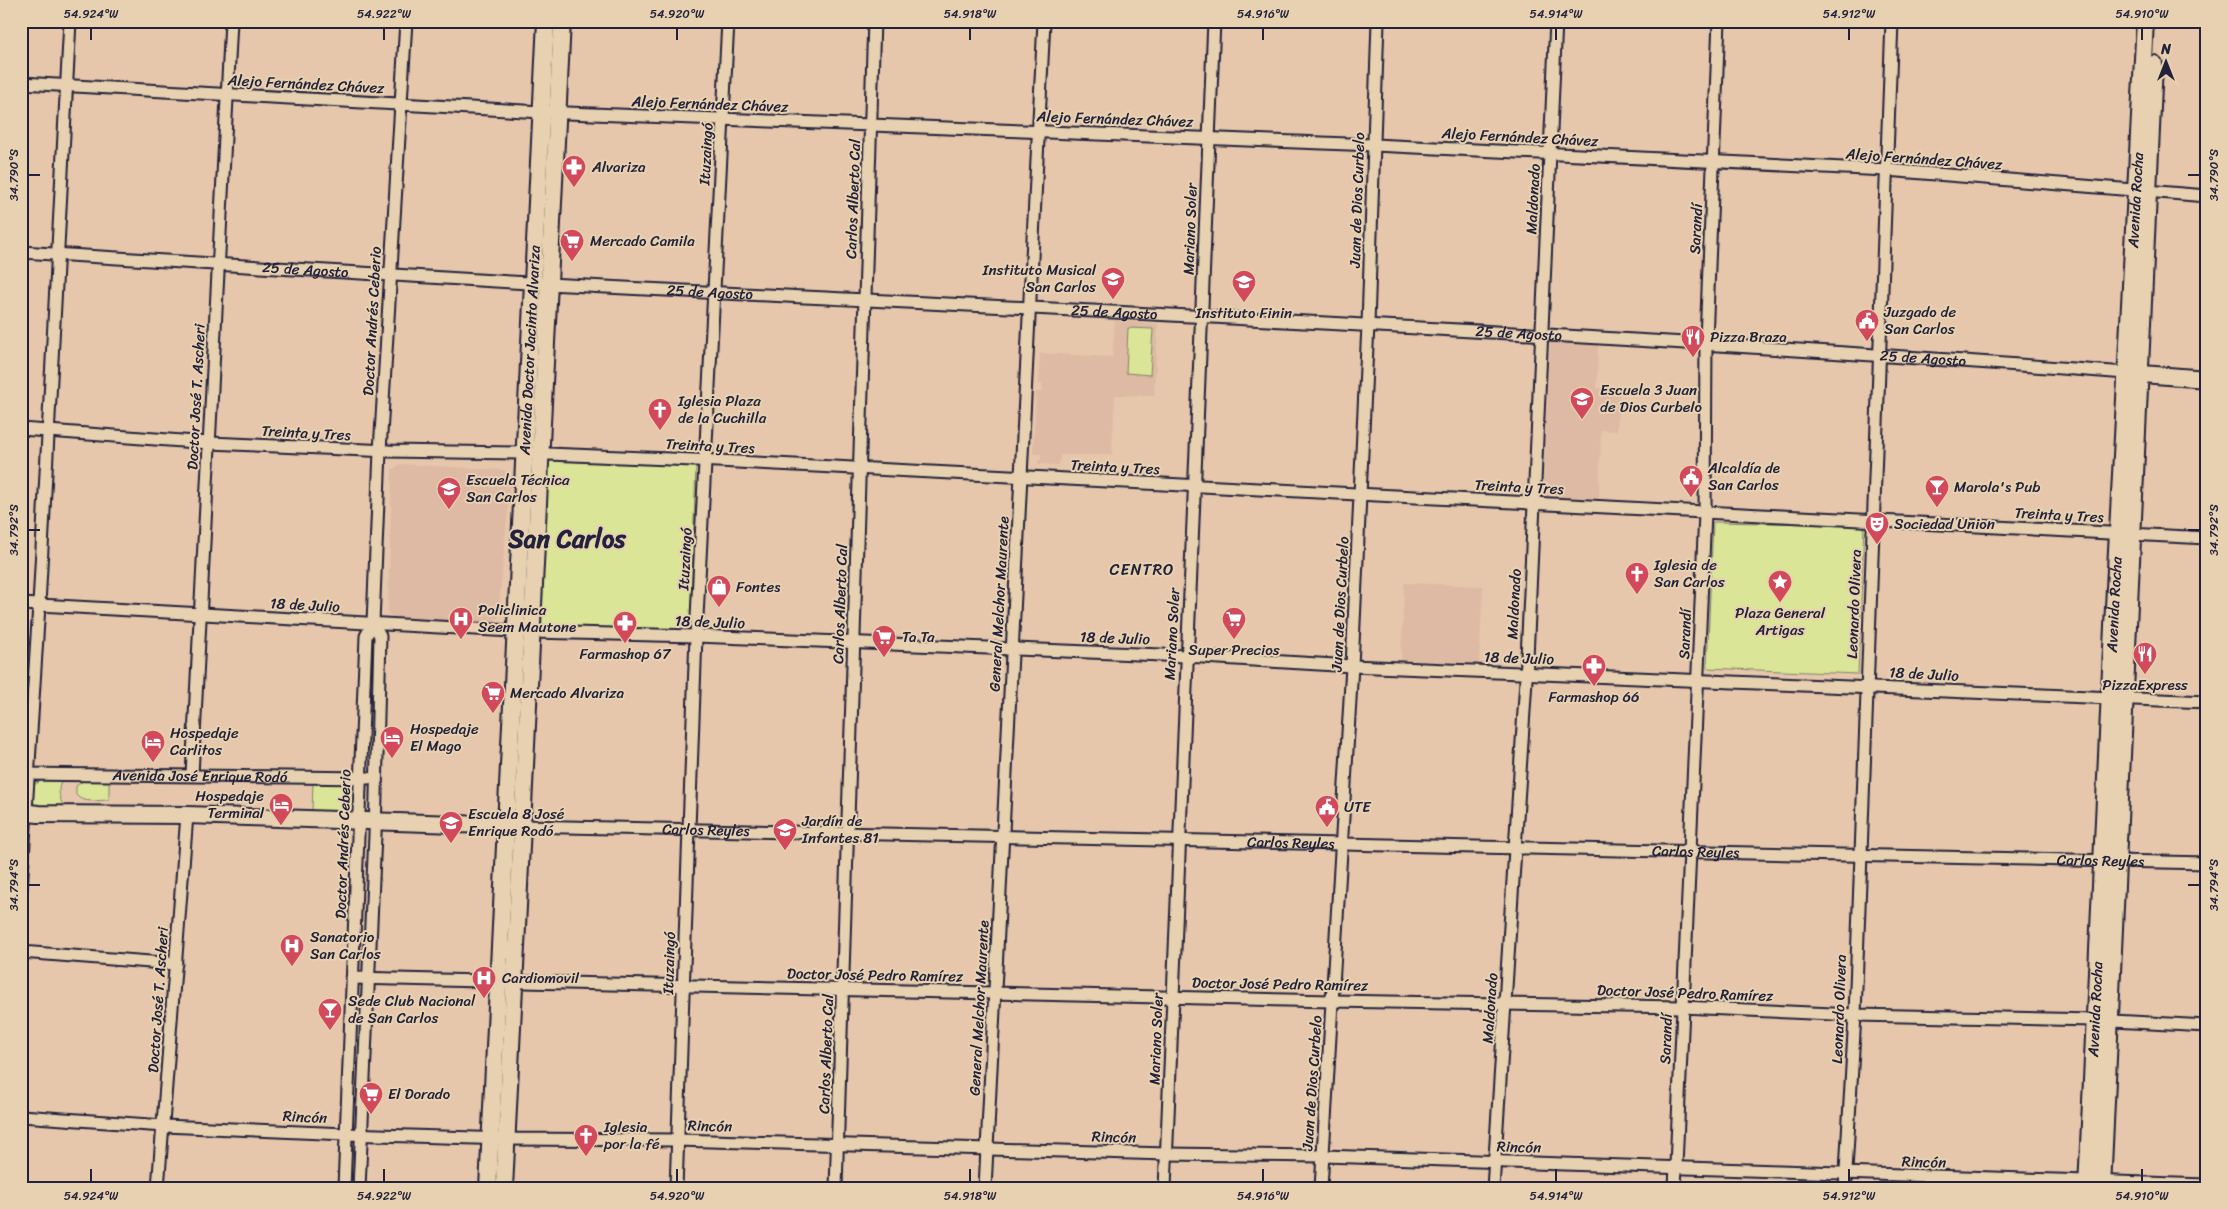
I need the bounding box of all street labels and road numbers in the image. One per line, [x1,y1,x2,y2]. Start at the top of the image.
street label: Alejo Fernández Chávez [226,67,386,101]
street label: Alejo Fernández Chávez [630,88,790,120]
street label: Alejo Fernández Chávez [1035,103,1195,135]
street label: Alejo Fernández Chávez [1440,120,1600,154]
street label: Ituzaingó [691,122,721,187]
street label: Juan de Dios Curbelo [1342,131,1372,269]
street label: Carlos Alberto Cal [838,138,868,259]
street label: Alejo Fernández Chávez [1844,140,2004,177]
street label: Avenida Rocha [2120,151,2151,250]
street label: Maldonado [1518,163,1548,235]
street label: Mariano Soler [1175,182,1205,275]
street label: Sarandí [1682,201,1710,255]
street label: Avenida Doctor Jacinto Alvariza [511,244,548,457]
street label: Doctor Andrés Ceberio [355,245,389,396]
street label: 25 de Agosto [261,254,350,286]
street label: 25 de Agosto [666,277,754,307]
street label: 25 de Agosto [1071,297,1159,327]
street label: 25 de Agosto [1475,318,1563,349]
street label: Doctor José T. Ascheri [179,322,213,471]
street label: 25 de Agosto [1879,342,1968,374]
street label: Treinta y Tres [261,418,352,448]
street label: Treinta y Tres [665,431,756,461]
street label: Treinta y Tres [1070,452,1161,482]
street label: Treinta y Tres [1474,472,1565,502]
street label: Treinta y Tres [2014,500,2105,530]
street label: General Melchor Maurente [981,516,1017,692]
street label: Ituzaingó [670,527,700,592]
street label: Juan de Dios Curbelo [1323,535,1357,673]
street label: Carlos Alberto Cal [825,543,855,664]
street label: Leonardo Olivera [1839,548,1869,659]
street label: Avenida Rocha [2099,556,2130,654]
street label: Maldonado [1499,568,1529,640]
street label: Mariano Soler [1157,587,1187,681]
street label: 18 de Julio [269,590,341,620]
street label: Sarandí [1671,606,1699,660]
street label: 18 de Julio [675,608,746,636]
street label: 18 de Julio [1080,624,1151,652]
street label: 18 de Julio [1484,644,1555,672]
street label: 18 de Julio [1888,659,1960,689]
street label: Avenida José Enrique Rodó [111,762,288,790]
street label: Doctor Andrés Ceberio [327,768,359,919]
street label: Carlos Reyles [662,816,751,844]
street label: Carlos Reyles [1247,829,1336,857]
street label: Carlos Reyles [1652,838,1740,866]
street label: Carlos Reyles [2057,847,2145,875]
street label: General Melchor Maurente [961,920,997,1096]
street label: Doctor José T. Ascheri [140,925,176,1074]
street label: Ituzaingó [655,931,683,996]
street label: Leonardo Olivera [1824,953,1854,1064]
street label: Doctor José Pedro Ramírez [787,960,964,990]
street label: Avenida Rocha [2080,960,2110,1059]
street label: Doctor José Pedro Ramírez [1192,969,1369,999]
street label: Maldonado [1475,971,1505,1044]
street label: Doctor José Pedro Ramírez [1596,977,1775,1009]
street label: Mariano Soler [1141,992,1171,1085]
street label: Carlos Alberto Cal [811,993,841,1114]
street label: Sarandí [1652,1011,1680,1065]
street label: Juan de Dios Curbelo [1294,1014,1330,1153]
street label: Rincón [282,1103,328,1131]
street label: Rincón [687,1112,733,1140]
street label: Rincón [1091,1123,1137,1151]
street label: Rincón [1496,1133,1542,1161]
street label: Rincón [1901,1148,1947,1176]

